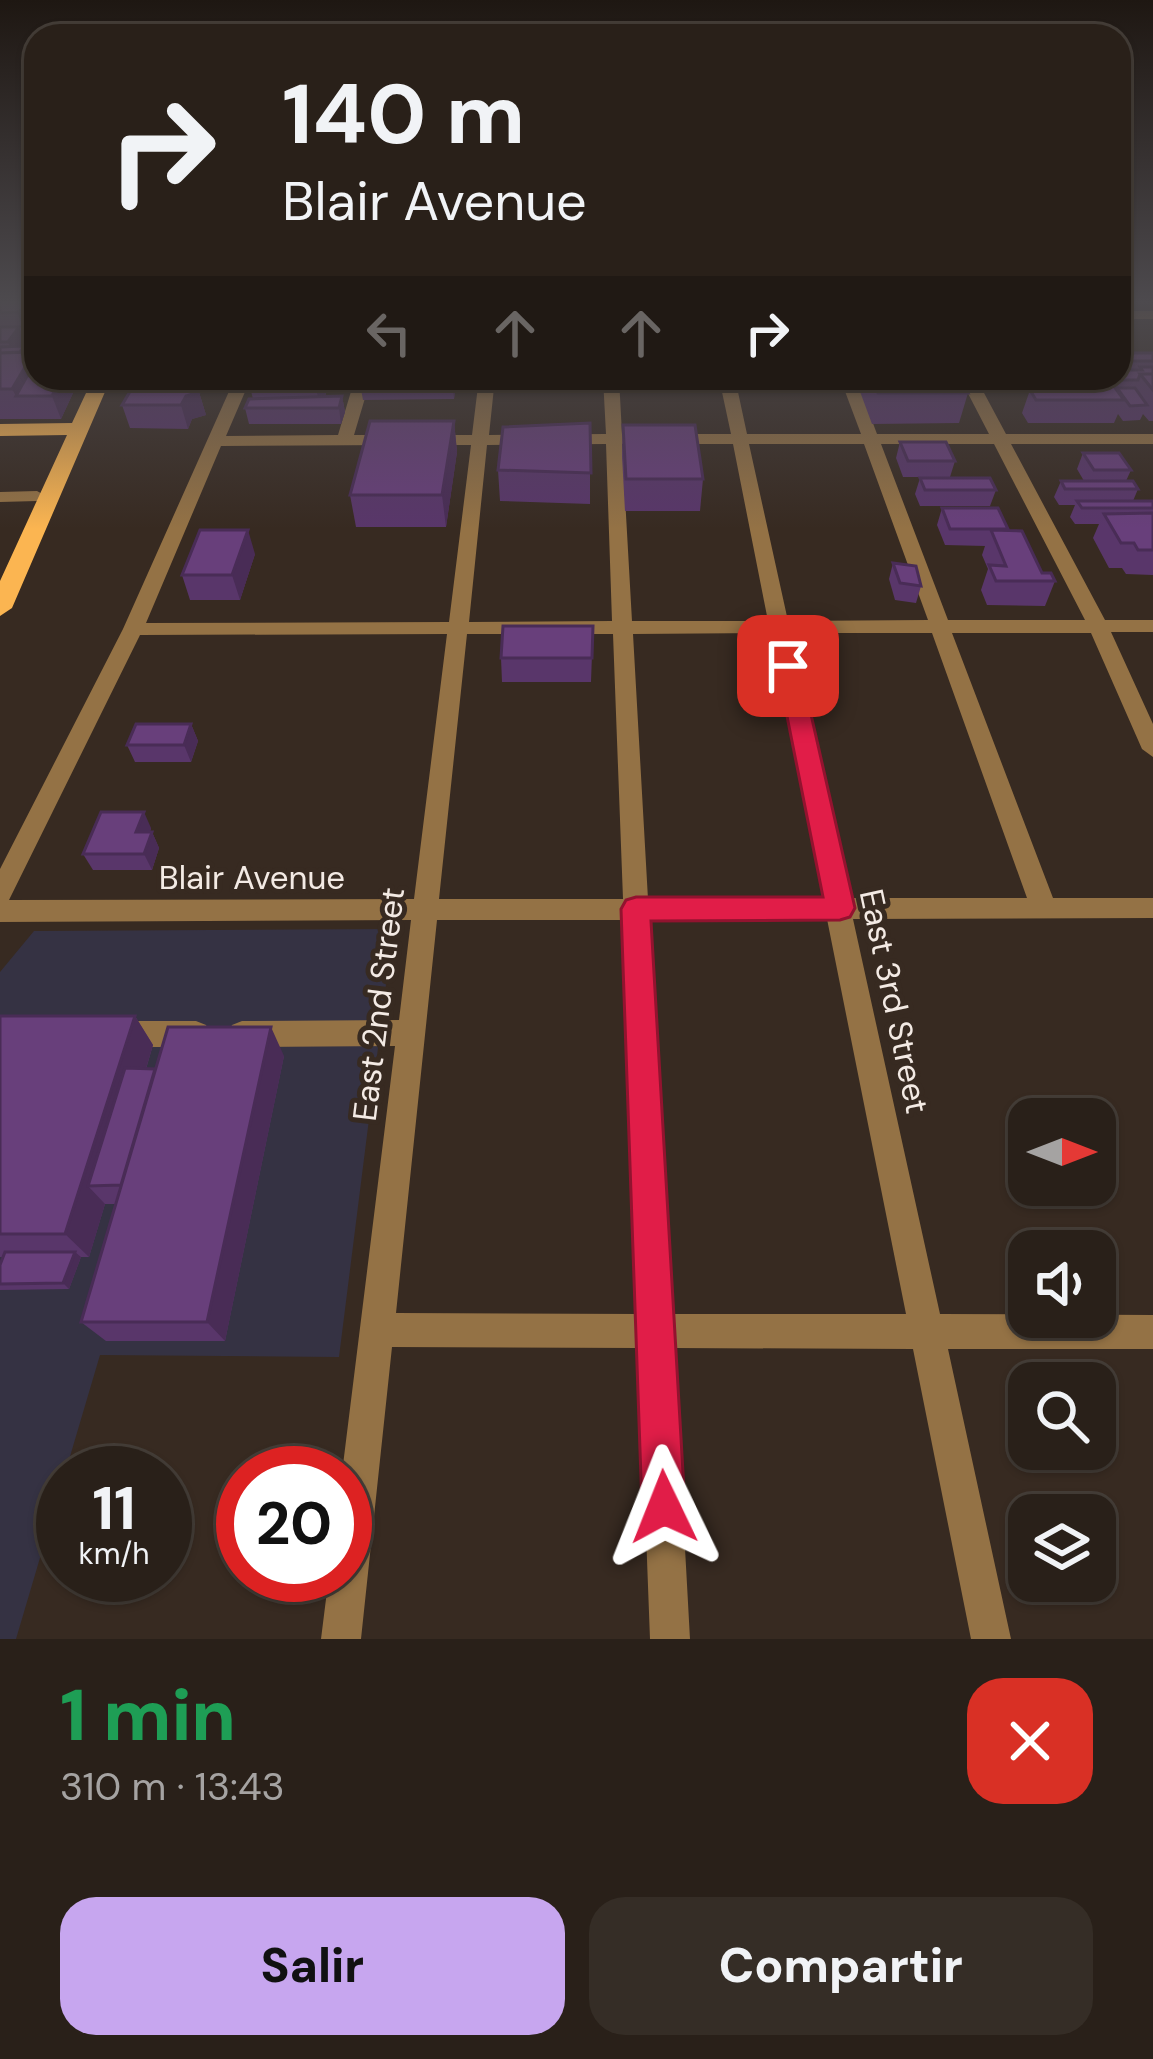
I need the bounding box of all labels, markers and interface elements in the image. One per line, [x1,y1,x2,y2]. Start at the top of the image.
text: 140 m [282,60,525,169]
icon: right [84,72,240,228]
text: Blair Avenue [282,166,587,237]
icon: left [356,300,422,366]
icon: ahead [482,300,548,366]
icon: ahead [608,300,674,366]
icon: right [734,300,800,366]
pin [737,615,839,717]
icon: arrive [755,633,821,699]
street label: Blair Avenue [159,856,345,899]
street label: East 2nd Street [343,885,414,1123]
street label: East 3rd Street [850,885,939,1117]
north arrow [1008,1098,1116,1206]
map controls [1008,1098,1116,1602]
button: sound [1008,1230,1116,1338]
button: search [1008,1362,1116,1470]
position arrow [601,1444,727,1570]
speed limit sign: 20 [216,1446,372,1602]
text: 11 [92,1469,136,1548]
button: layers [1008,1494,1116,1602]
text: km/h [79,1534,149,1573]
text: 1 min [60,1669,236,1762]
button: close [967,1678,1093,1804]
text: 310 m · 13:43 [60,1761,285,1812]
button: Salir [60,1897,565,2035]
button: Compartir [589,1897,1093,2035]

